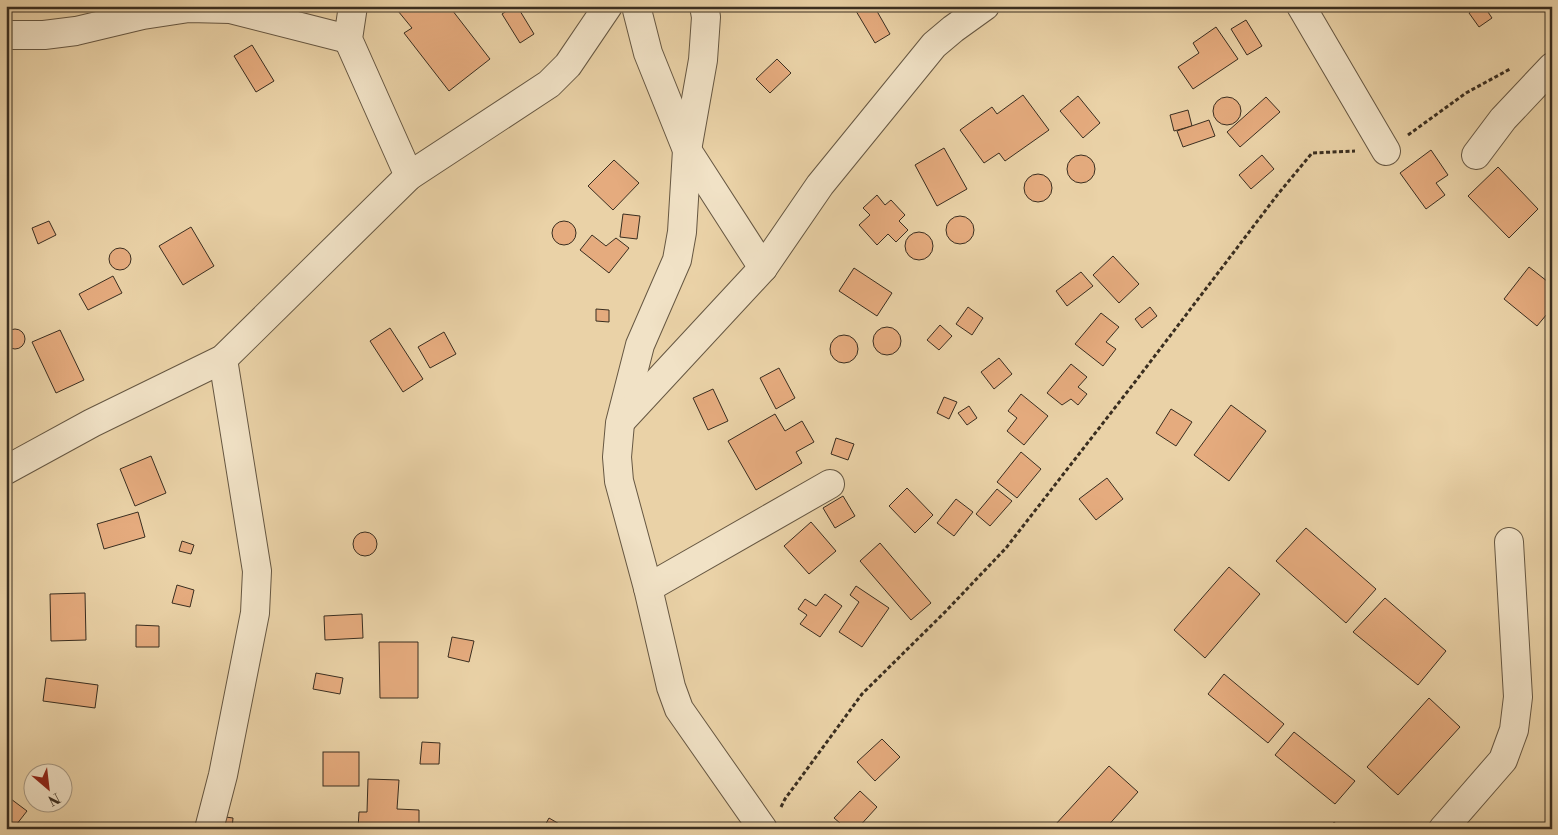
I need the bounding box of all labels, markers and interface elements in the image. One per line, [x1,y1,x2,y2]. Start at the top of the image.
north arrow [22,762,72,812]
text: N [45,788,63,809]

